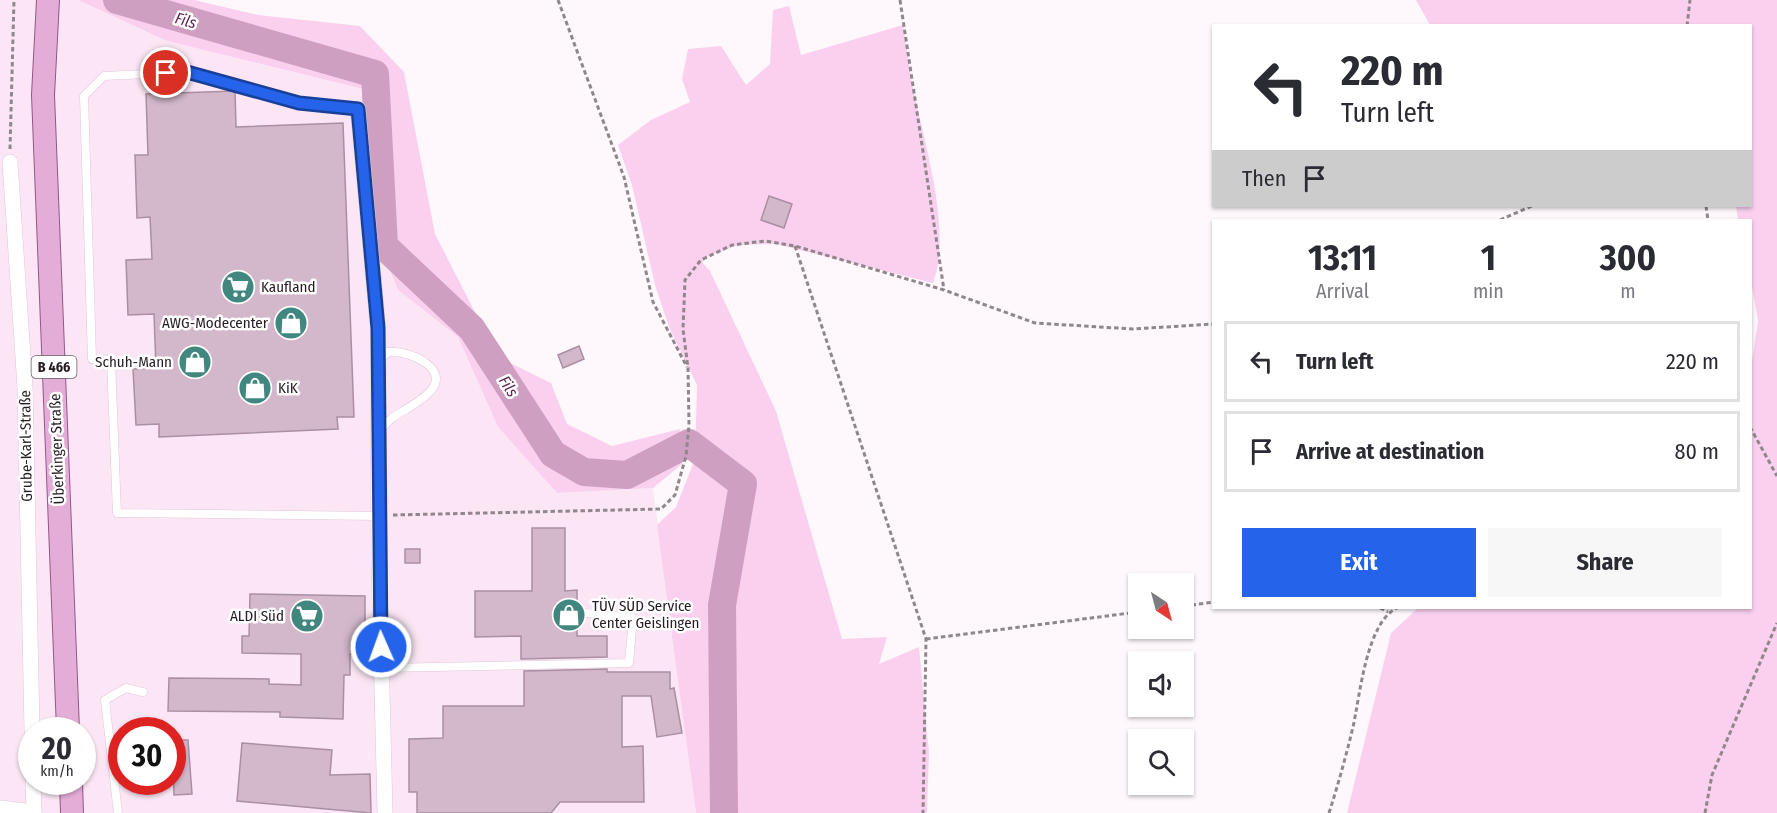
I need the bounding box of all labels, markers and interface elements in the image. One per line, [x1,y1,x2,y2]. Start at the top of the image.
water label: Fils [173,8,199,33]
text: 220 m [1341,46,1444,96]
pin [140,47,191,98]
icon: left [1242,48,1320,126]
icon: arrive [149,56,182,89]
text: Turn left [1341,97,1434,129]
icon: arrive [1298,162,1331,195]
text: Then [1242,165,1286,192]
text: 13:11 [1308,236,1377,280]
text: 1 [1481,236,1496,280]
text: 300 [1600,236,1656,280]
supermarket icon: Kaufland [220,269,256,305]
place label: Kaufland [261,278,315,296]
text: Arrival [1316,279,1369,303]
text: min [1473,279,1504,303]
text: m [1620,279,1636,303]
shop icon: AWG-Modecenter [273,305,309,341]
place label: AWG-Modecenter [162,314,269,332]
shop icon: Schuh-Mann [177,344,213,380]
icon: left [1245,345,1278,378]
text: Turn left [1296,348,1374,375]
text: 220 m [1666,348,1719,375]
place label: Schuh-Mann [95,353,172,371]
road number: B 466 [32,356,76,378]
shop icon: KiK [237,370,273,406]
water label: Fils [495,372,522,401]
place label: KiK [278,379,298,397]
street label: Grube-Karl-Straße [16,390,36,502]
street label: Überkinger Straße [46,393,68,505]
icon: arrive [1245,435,1278,468]
text: Arrive at destination [1296,438,1484,465]
text: 80 m [1674,438,1719,465]
button: Exit [1242,528,1476,597]
button: Share [1488,528,1722,597]
north arrow [1128,573,1194,639]
map controls [1128,573,1194,795]
shop icon: TÜV SÜD Service Center Geislingen [551,597,587,633]
place label: TÜV SÜD Service Center Geislingen [592,597,699,632]
supermarket icon: ALDI Süd [289,598,325,634]
place label: ALDI Süd [230,607,284,625]
position arrow [349,615,413,679]
button: sound [1128,651,1194,717]
speed limit sign: 30 [108,717,186,795]
button: search [1128,729,1194,795]
text: 20 [42,731,72,767]
text: km/h [40,762,74,780]

